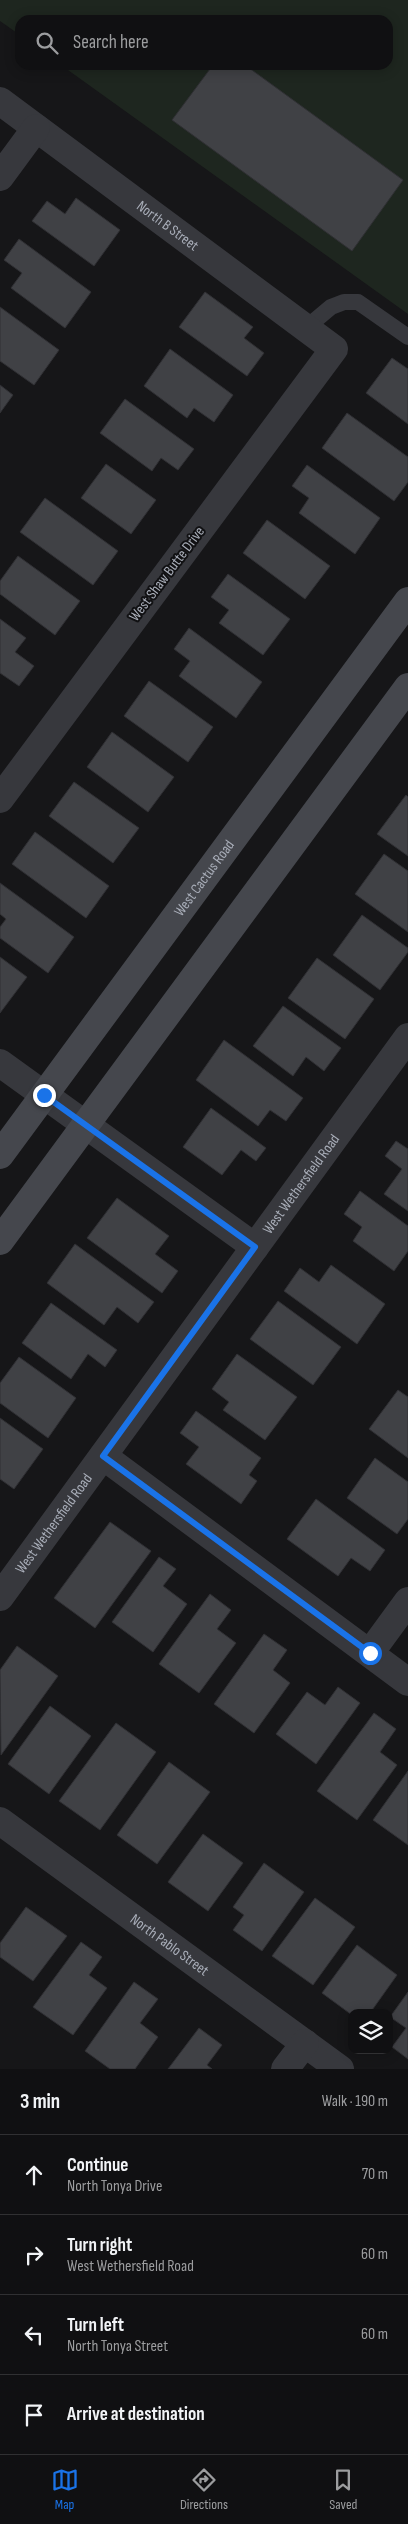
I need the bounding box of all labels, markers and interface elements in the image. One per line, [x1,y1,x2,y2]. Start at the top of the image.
search box [15,15,393,70]
icon: search [33,29,61,57]
text: Search here [73,31,149,54]
street label: North B Street [133,196,203,255]
street label: West Shaw Butte Drive [125,523,209,625]
street label: West Cactus Road [170,836,238,920]
route end [33,1084,56,1107]
street label: West Wethersfield Road [258,1130,344,1238]
street label: West Wethersfield Road [11,1470,96,1577]
route start [359,1642,382,1665]
street label: North Pablo Street [126,1910,213,1980]
map controls [348,2009,393,2054]
button: layers [348,2009,393,2054]
text: 3 min [20,2089,60,2114]
text: Walk · 190 m [322,2092,388,2111]
text: Continue [67,2154,128,2177]
icon: ahead [20,2161,48,2189]
text: 70 m [362,2165,388,2184]
text: North Tonya Drive [67,2177,162,2196]
text: Turn right [67,2234,132,2257]
icon: right [20,2241,48,2269]
text: 60 m [361,2245,388,2264]
text: West Wethersfield Road [67,2257,194,2276]
text: Turn left [67,2314,124,2337]
icon: left [20,2321,48,2349]
text: 60 m [361,2325,388,2344]
text: North Tonya Street [67,2337,168,2356]
icon: arrive [20,2401,48,2429]
text: Arrive at destination [67,2403,205,2426]
tab: Map [51,2466,79,2513]
tab: Directions [180,2466,228,2513]
tab: Saved [329,2466,357,2513]

